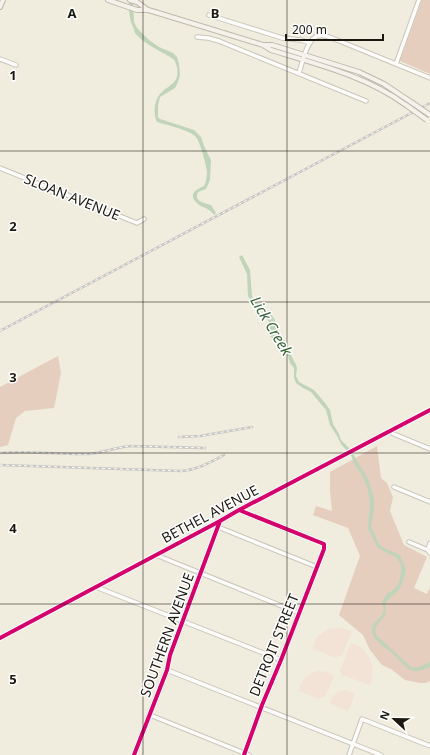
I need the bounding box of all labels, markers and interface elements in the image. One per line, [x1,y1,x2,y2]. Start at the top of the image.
text: A [68,4,77,22]
text: B [211,4,219,22]
scale bar [286,16,383,42]
text: 200 m [292,21,327,38]
text: 1 [9,66,17,84]
street label: SLOAN AVENUE [21,169,123,224]
text: 2 [9,217,17,235]
water label: Lick Creek [246,292,298,359]
text: 3 [9,368,17,386]
street label: BETHEL AVENUE [158,480,261,547]
text: 4 [9,519,17,537]
street label: SOUTHERN AVENUE [135,570,198,700]
street label: DETROIT STREET [244,590,303,699]
text: 5 [9,670,17,688]
north arrow [374,699,414,739]
text: N [376,708,393,722]

